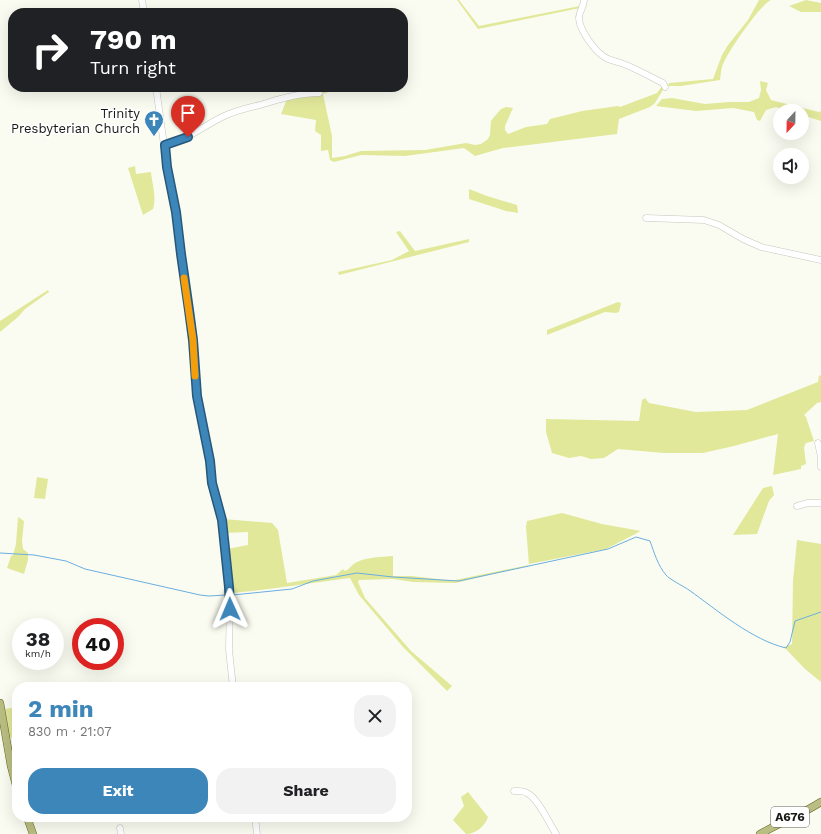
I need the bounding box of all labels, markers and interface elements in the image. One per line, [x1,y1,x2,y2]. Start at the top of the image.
text: 790 m [90,23,177,56]
icon: right [24,24,76,76]
text: Turn right [90,57,176,78]
pin [171,96,205,137]
icon: arrive [177,102,199,124]
north arrow [773,104,809,140]
map controls [773,104,809,184]
place label: Trinity Presbyterian Church [11,106,140,136]
church icon: Trinity Presbyterian Church [143,109,165,137]
button: sound [773,148,809,184]
position arrow [209,588,251,630]
speed limit sign: 40 [72,618,124,670]
text: 38 [26,627,50,651]
text: km/h [25,648,51,659]
text: 2 min [28,695,94,723]
button: close [354,695,396,737]
text: 830 m · 21:07 [28,724,112,739]
button: Exit [28,768,208,814]
button: Share [216,768,396,814]
road number: A676 [771,807,809,827]

